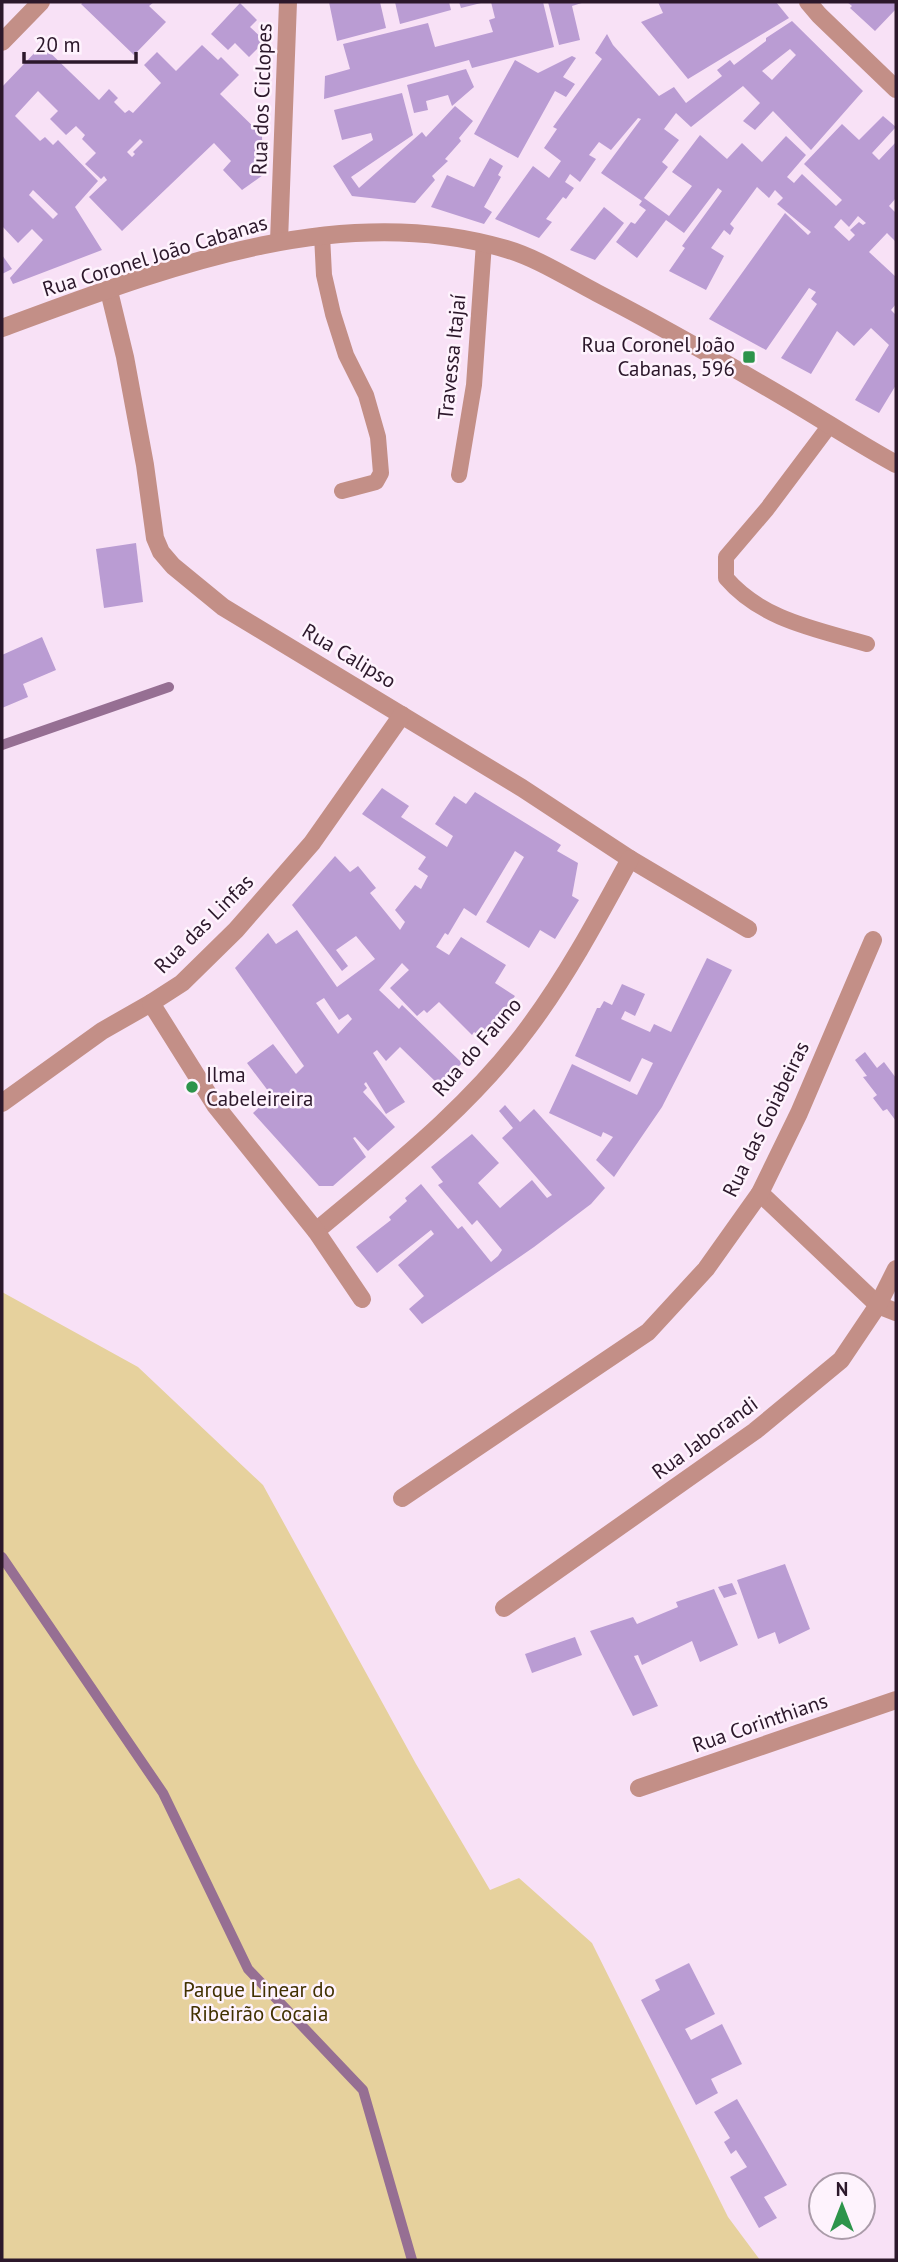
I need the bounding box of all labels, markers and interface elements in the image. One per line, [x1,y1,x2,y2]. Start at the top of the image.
scale bar [24,21,136,65]
street label: Rua dos Ciclopes [245,23,278,175]
text: 20 m [35,31,81,58]
street label: Rua Coronel João Cabanas [39,208,271,303]
street label: Travessa Itajaí [431,292,472,421]
place label: Rua Coronel João Cabanas, 596 [582,331,735,382]
marker: Rua Coronel João Cabanas, 596 [741,349,757,365]
street label: Rua Calipso [297,617,401,694]
street label: Rua das Linfas [148,868,259,979]
street label: Rua do Fauno [426,991,527,1102]
street label: Rua das Goiabeiras [716,1036,815,1201]
place label: Ilma Cabeleireira [206,1061,313,1112]
marker: Ilma Cabeleireira [184,1079,200,1095]
street label: Rua Jaborandi [646,1390,763,1485]
street label: Rua Corinthians [689,1687,831,1758]
park label: Parque Linear do Ribeirão Cocaia [183,1976,335,2027]
north arrow [807,2171,877,2241]
text: N [836,2177,848,2201]

